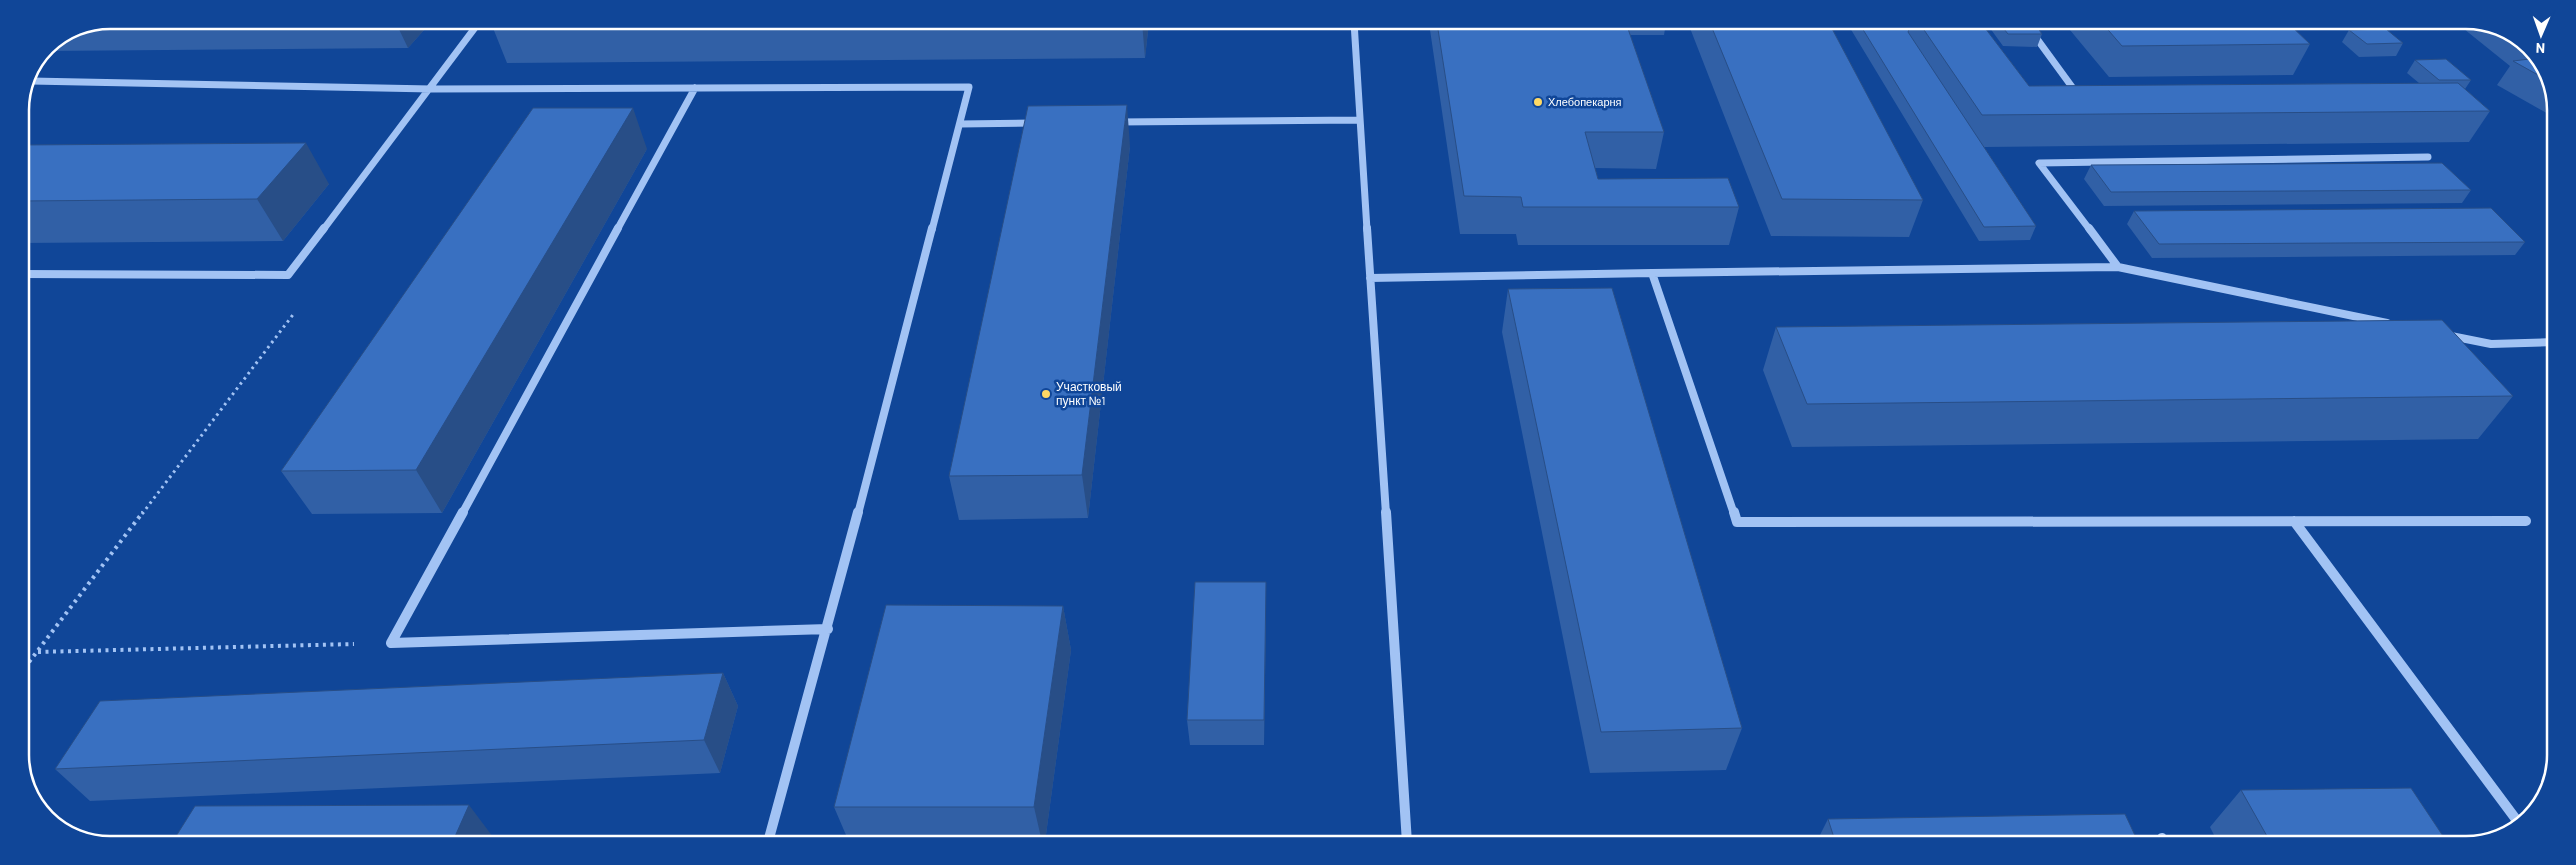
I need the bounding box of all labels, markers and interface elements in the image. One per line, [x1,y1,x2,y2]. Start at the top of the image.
north arrow [2516,10,2566,60]
text: N [2536,40,2545,57]
place label: Хлебопекарня [1548,95,1622,108]
marker: Хлебопекарня [1532,96,1544,108]
place label: Участковый пункт №1 [1056,379,1122,408]
marker: Участковый пункт №1 [1040,388,1052,400]

